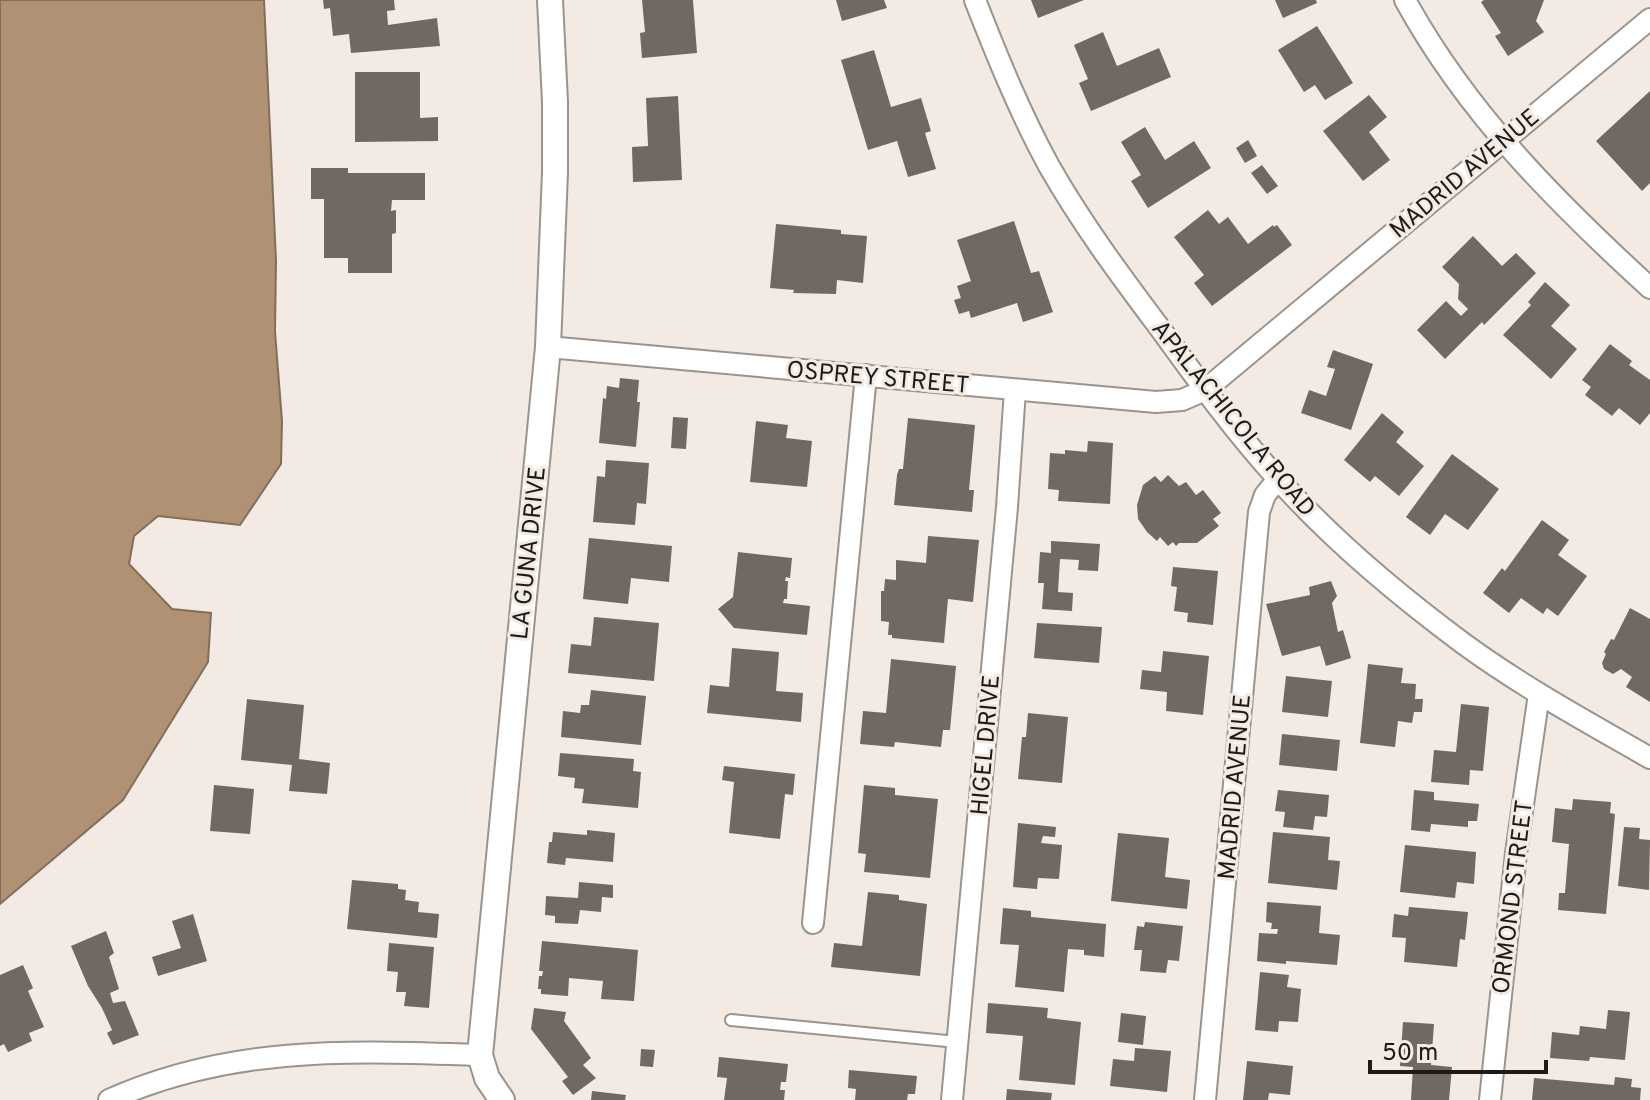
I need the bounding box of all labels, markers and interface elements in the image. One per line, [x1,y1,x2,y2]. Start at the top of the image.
street label: MADRID AVENUE [1384,103,1546,246]
street label: APALACHICOLA ROAD [1144,315,1321,524]
street label: OSPREY STREET [785,356,970,402]
street label: LA GUNA DRIVE [506,465,554,641]
street label: HIGEL DRIVE [966,673,1008,817]
street label: MADRID AVENUE [1213,693,1259,881]
street label: ORMOND STREET [1487,799,1541,996]
scale bar [1370,1024,1546,1074]
text: 50 m [1382,1039,1438,1069]

